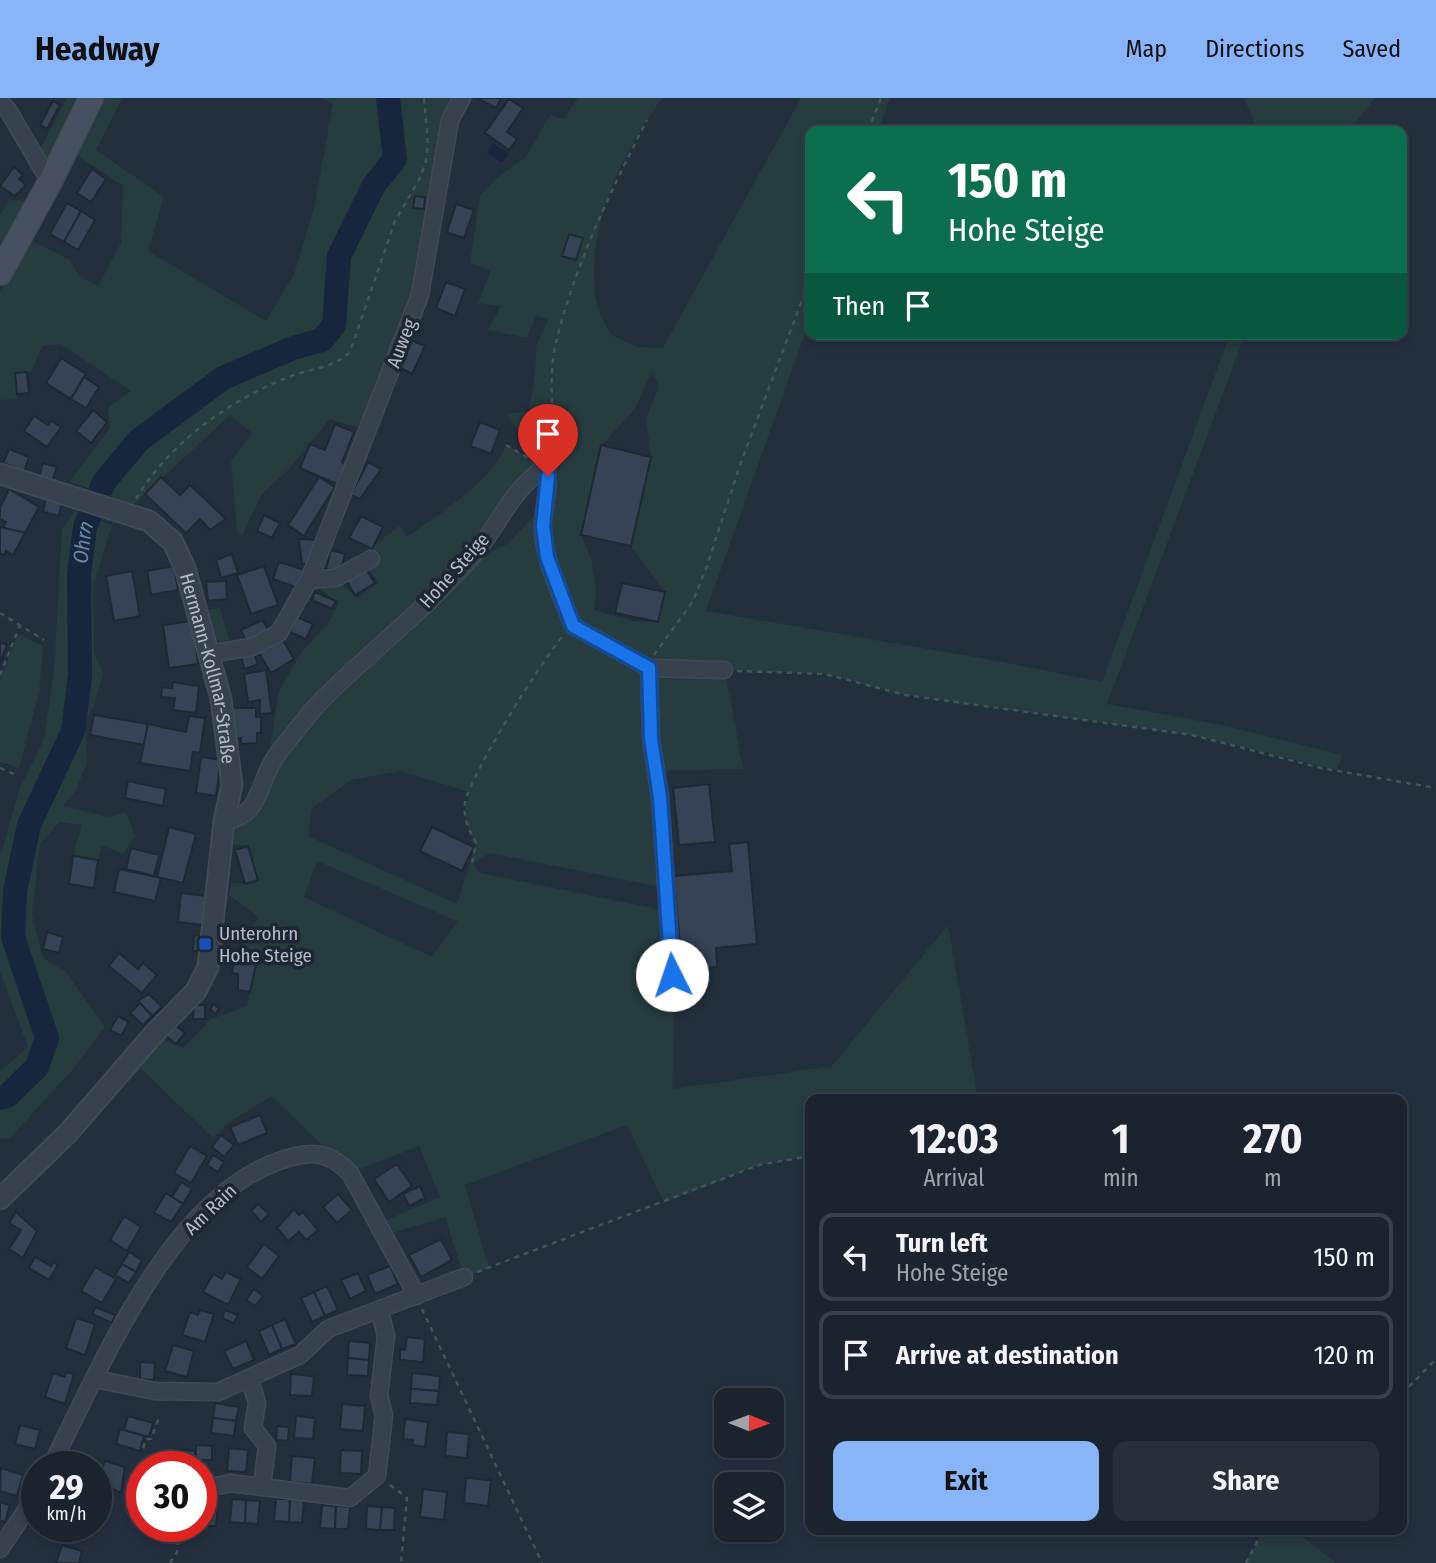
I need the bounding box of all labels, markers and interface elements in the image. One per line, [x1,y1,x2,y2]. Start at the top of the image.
text: Headway [35,29,159,69]
text: Map [1126,35,1167,63]
text: Directions [1205,35,1304,63]
text: Saved [1342,35,1401,63]
text: 150 m [948,151,1067,210]
icon: left [833,154,924,245]
text: Hohe Steige [948,211,1104,249]
icon: arrive [899,287,937,325]
text: Then [833,291,885,322]
street label: Auweg [382,315,421,371]
pin [518,404,578,476]
icon: arrive [529,415,567,453]
water label: Ohrn [67,517,99,565]
street label: Hohe Steige [415,528,494,613]
street label: Hermann-Kollmar-Straße [175,571,240,765]
place label: Unterohrn Hohe Steige [219,922,312,967]
marker: Unterohrn Hohe Steige [197,936,213,952]
position arrow [635,938,709,1012]
text: 12:03 [909,1114,999,1164]
text: 1 [1112,1114,1130,1164]
text: 270 [1243,1114,1303,1164]
text: Arrival [923,1164,984,1192]
text: min [1103,1164,1139,1192]
text: m [1264,1164,1282,1192]
street label: Am Rain [180,1179,241,1240]
text: Turn left [896,1228,988,1259]
icon: left [837,1238,875,1276]
text: 150 m [1313,1242,1375,1273]
text: Hohe Steige [896,1259,1008,1287]
icon: arrive [837,1336,875,1374]
text: Arrive at destination [896,1340,1119,1371]
text: 120 m [1314,1340,1375,1371]
north arrow [714,1388,784,1458]
map controls [714,1388,784,1542]
button: Exit [833,1441,1099,1521]
button: Share [1113,1441,1379,1521]
speed limit sign: 30 [126,1451,217,1542]
text: 29 [49,1466,84,1508]
button: layers [714,1472,784,1542]
text: km/h [46,1503,87,1525]

